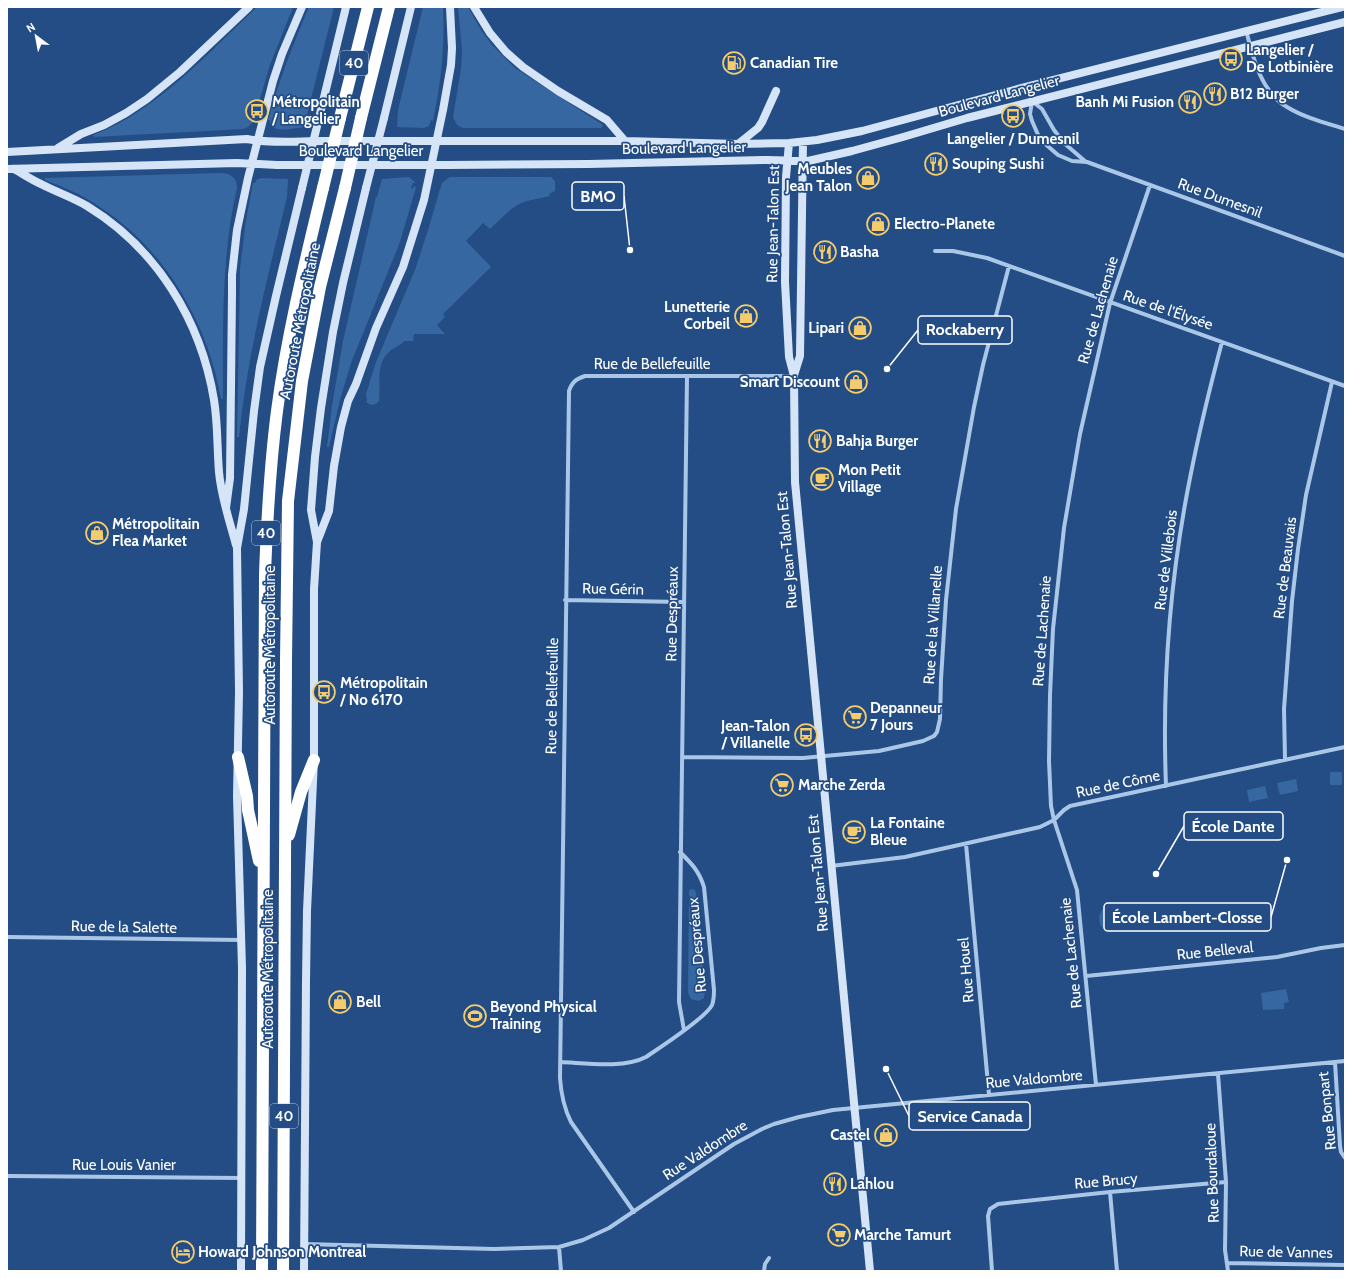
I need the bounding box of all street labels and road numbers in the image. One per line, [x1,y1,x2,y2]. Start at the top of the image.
road number: 40 [340,51,368,75]
street label: Boulevard Langelier [937,71,1062,121]
street label: Boulevard Langelier [622,138,747,158]
street label: Boulevard Langelier [299,142,423,160]
street label: Rue Jean-Talon Est [763,165,783,283]
street label: Rue Dumesnil [1175,174,1265,222]
street label: Autoroute Métropolitaine [276,241,324,401]
street label: Rue de Lachenaie [1074,254,1122,366]
street label: Rue de l'Élysée [1121,285,1216,334]
street label: Rue de Bellefeuille [594,355,711,373]
street label: Rue Jean-Talon Est [773,491,801,609]
street label: Rue de Villebois [1151,509,1181,611]
street label: Rue de Beauvais [1270,516,1300,620]
road number: 40 [252,521,280,545]
street label: Autoroute Métropolitaine [261,565,279,725]
street label: Rue de la Villanelle [920,565,946,685]
street label: Rue Despréaux [662,566,682,662]
street label: Rue de Lachenaie [1029,575,1055,687]
street label: Rue Gérin [582,579,644,599]
street label: Rue de Bellefeuille [542,637,562,754]
street label: Rue de Côme [1074,766,1162,802]
street label: Rue Jean-Talon Est [804,814,832,932]
street label: Autoroute Métropolitaine [259,889,277,1049]
street label: Rue Despréaux [684,897,710,993]
street label: Rue de Lachenaie [1056,897,1086,1009]
street label: Rue de la Salette [71,917,178,937]
street label: Rue Houel [954,936,978,1003]
street label: Rue Belleval [1176,938,1255,964]
street label: Rue Valdombre [985,1066,1084,1092]
street label: Rue Bonpart [1314,1071,1340,1151]
road number: 40 [270,1104,298,1128]
street label: Rue Valdombre [659,1116,751,1184]
street label: Rue Bourdaloue [1201,1122,1223,1223]
street label: Rue Louis Vanier [72,1156,176,1174]
street label: Rue Brucy [1074,1169,1139,1193]
street label: Rue de Vannes [1239,1242,1333,1262]

